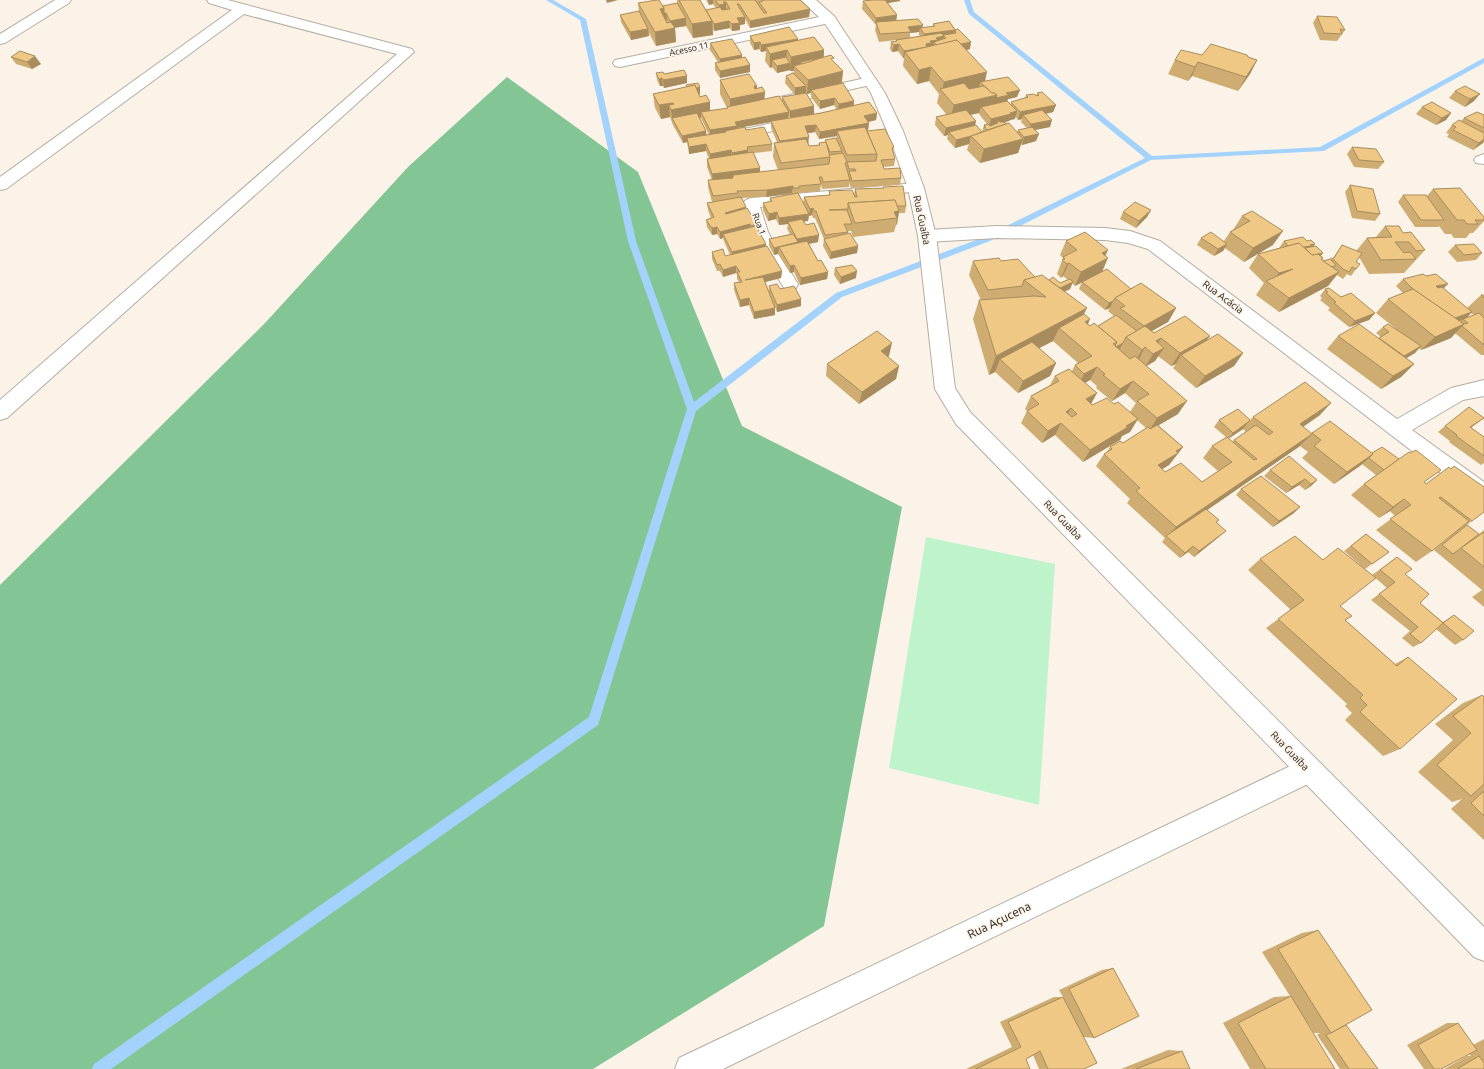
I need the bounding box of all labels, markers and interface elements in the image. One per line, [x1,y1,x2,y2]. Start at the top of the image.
street label: Acesso 11 [668,40,710,58]
street label: Rua Guaíba [911,194,933,246]
street label: Rua 1 [750,212,768,236]
street label: Rua Acácia [1201,278,1245,316]
street label: Rua Guaíba [1042,498,1084,542]
street label: Rua Guaíba [1269,729,1311,773]
street label: Rua Açucena [965,899,1033,941]

